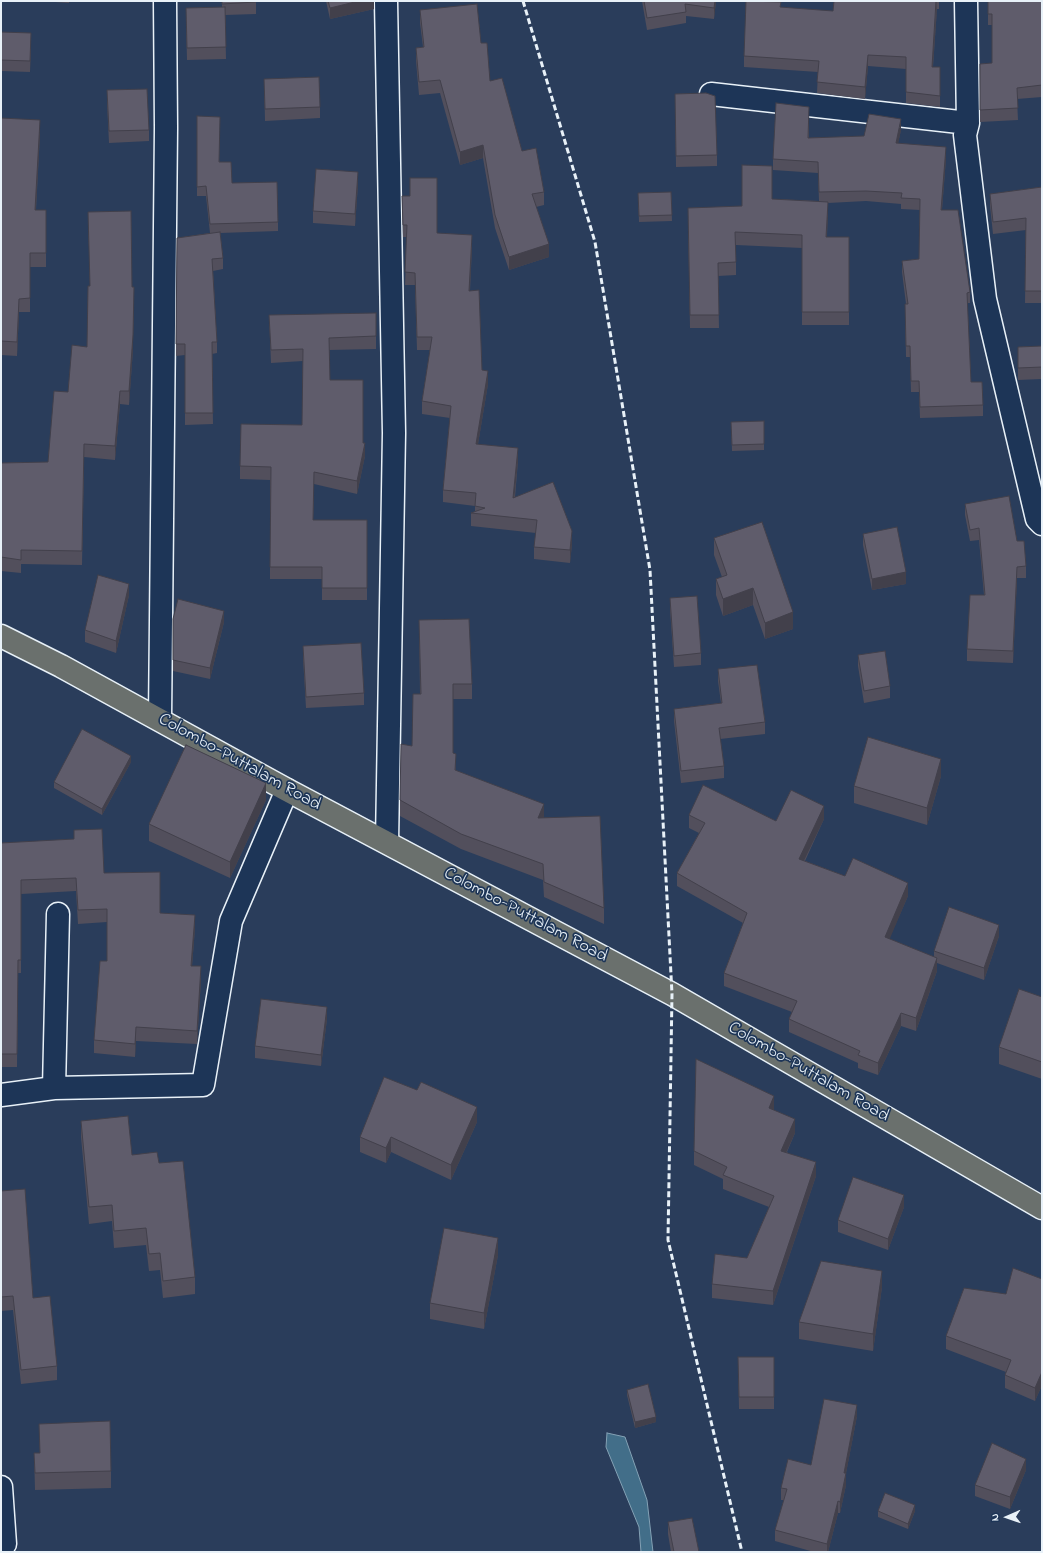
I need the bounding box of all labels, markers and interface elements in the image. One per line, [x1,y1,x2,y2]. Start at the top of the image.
street label: Colombo-Puttalam Road [154,709,324,817]
street label: Colombo-Puttalam Road [439,864,611,968]
street label: Colombo-Puttalam Road [724,1018,892,1128]
north arrow [987,1497,1027,1537]
text: N [987,1513,1003,1521]

